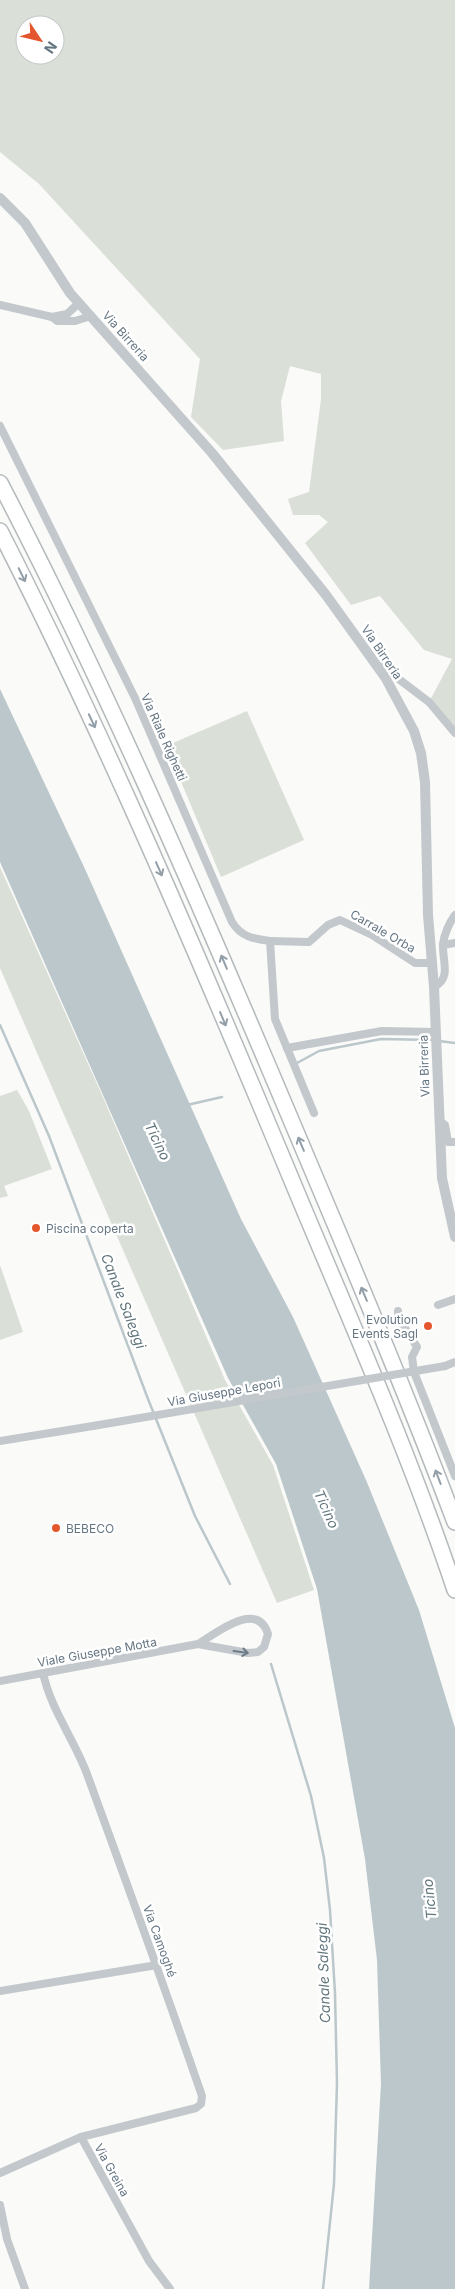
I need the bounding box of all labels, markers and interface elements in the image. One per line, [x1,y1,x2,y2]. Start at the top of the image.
north arrow [15,15,65,65]
text: N [41,38,61,57]
street label: Via Birreria [100,308,152,364]
one-way arrow [17,567,27,582]
street label: Via Birreria [358,622,406,682]
street label: Via Riale Righetti [138,691,190,783]
one-way arrow [88,713,98,728]
one-way arrow [154,861,164,876]
street label: Carrale Orba [348,906,418,956]
one-way arrow [218,955,228,970]
one-way arrow [219,1010,228,1026]
street label: Via Birreria [415,1035,433,1097]
water label: Ticino [141,1119,175,1163]
one-way arrow [295,1137,305,1152]
place label: Piscina coperta [46,1221,134,1236]
marker: Piscina coperta [30,1222,42,1234]
water label: Canale Saleggi [98,1251,150,1352]
one-way arrow [358,1287,368,1302]
place label: Evolution Events Sagl [352,1312,418,1341]
marker: Evolution Events Sagl [422,1320,434,1332]
street label: Via Giuseppe Lepori [166,1375,282,1409]
one-way arrow [433,1470,442,1485]
water label: Ticino [311,1487,343,1531]
place label: BEBECO [66,1521,114,1536]
marker: BEBECO [50,1522,62,1534]
street label: Viale Giuseppe Motta [36,1634,158,1670]
one-way arrow [232,1647,248,1657]
water label: Ticino [418,1878,440,1920]
street label: Via Camoghé [140,1903,180,1979]
water label: Canale Saleggi [313,1922,333,2024]
street label: Via Greina [91,2141,133,2199]

